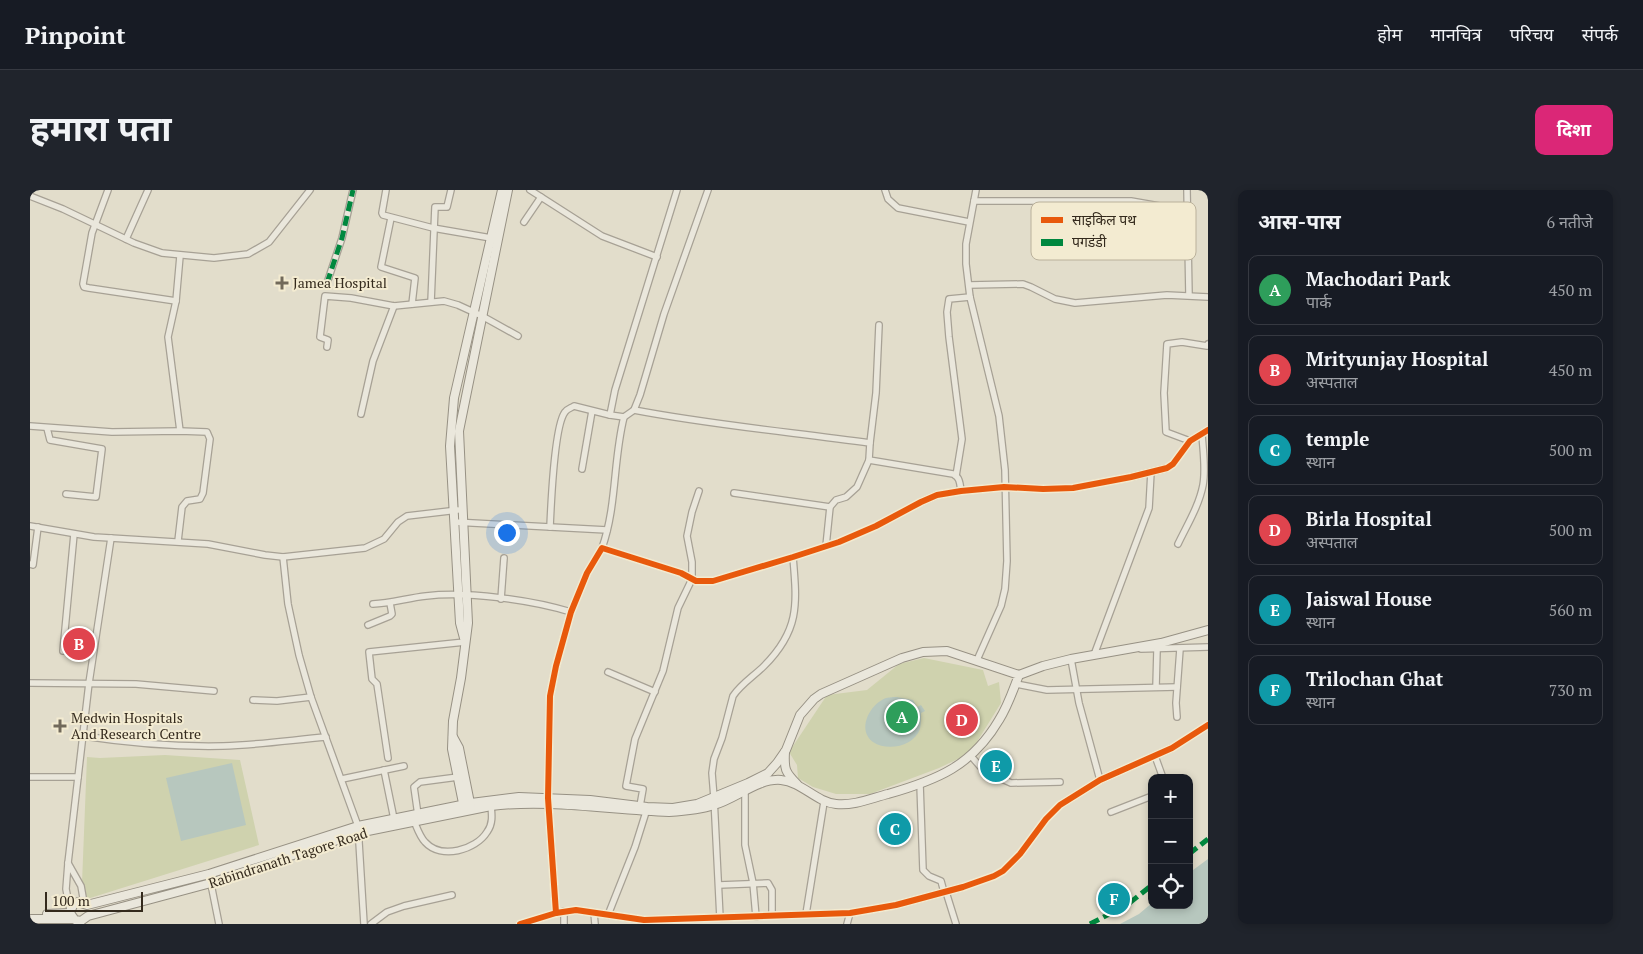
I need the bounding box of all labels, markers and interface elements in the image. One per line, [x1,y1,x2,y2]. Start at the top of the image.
text: Pinpoint [25,19,126,51]
text: होम [1377,22,1402,46]
text: मानचित्र [1430,22,1482,46]
text: परिचय [1510,22,1554,46]
text: संपर्क [1582,22,1618,46]
text: हमारा पता [30,105,172,151]
button: दिशा [1535,105,1613,155]
legend [1031,202,1196,260]
text: आस-पास [1258,207,1341,235]
text: साइकिल पथ [1072,210,1137,229]
text: 6 नतीजे [1547,211,1593,233]
text: पगडंडी [1072,232,1107,251]
text: Machodari Park [1306,266,1450,291]
place label: Jamea Hospital [293,273,387,292]
marker: Jamea Hospital [275,276,289,290]
text: A [1269,279,1281,301]
text: 450 m [1549,279,1592,301]
text: पार्क [1306,291,1332,313]
text: Mrityunjay Hospital [1306,346,1488,371]
text: B [1270,359,1280,381]
text: 450 m [1549,359,1592,381]
text: अस्पताल [1306,371,1358,393]
text: temple [1306,426,1369,451]
text: C [1270,439,1280,461]
text: 500 m [1549,439,1592,461]
text: स्थान [1306,451,1335,473]
text: Birla Hospital [1306,506,1432,531]
text: D [1269,519,1281,541]
text: 500 m [1549,519,1592,541]
your location [494,520,520,546]
text: अस्पताल [1306,531,1358,553]
text: Jaiswal House [1306,586,1432,611]
text: E [1270,599,1280,621]
text: 560 m [1549,599,1592,621]
text: स्थान [1306,611,1335,633]
pin: B [63,625,95,663]
text: Trilochan Ghat [1306,666,1443,691]
text: F [1270,679,1280,701]
text: 730 m [1549,679,1592,701]
text: स्थान [1306,691,1335,713]
pin: A [886,698,918,736]
pin: D [946,701,978,739]
place label: Medwin Hospitals And Research Centre [71,708,201,743]
marker: Medwin Hospitals And Research Centre [53,719,67,733]
pin: E [980,747,1012,785]
map controls [1148,774,1193,909]
button: + [1148,774,1193,819]
pin: C [879,810,911,848]
button: − [1148,819,1193,864]
street label: Rabindranath Tagore Road [206,823,370,892]
button: locate [1148,864,1193,909]
pin: F [1098,880,1130,918]
scale bar [45,889,142,912]
text: 100 m [52,891,90,910]

